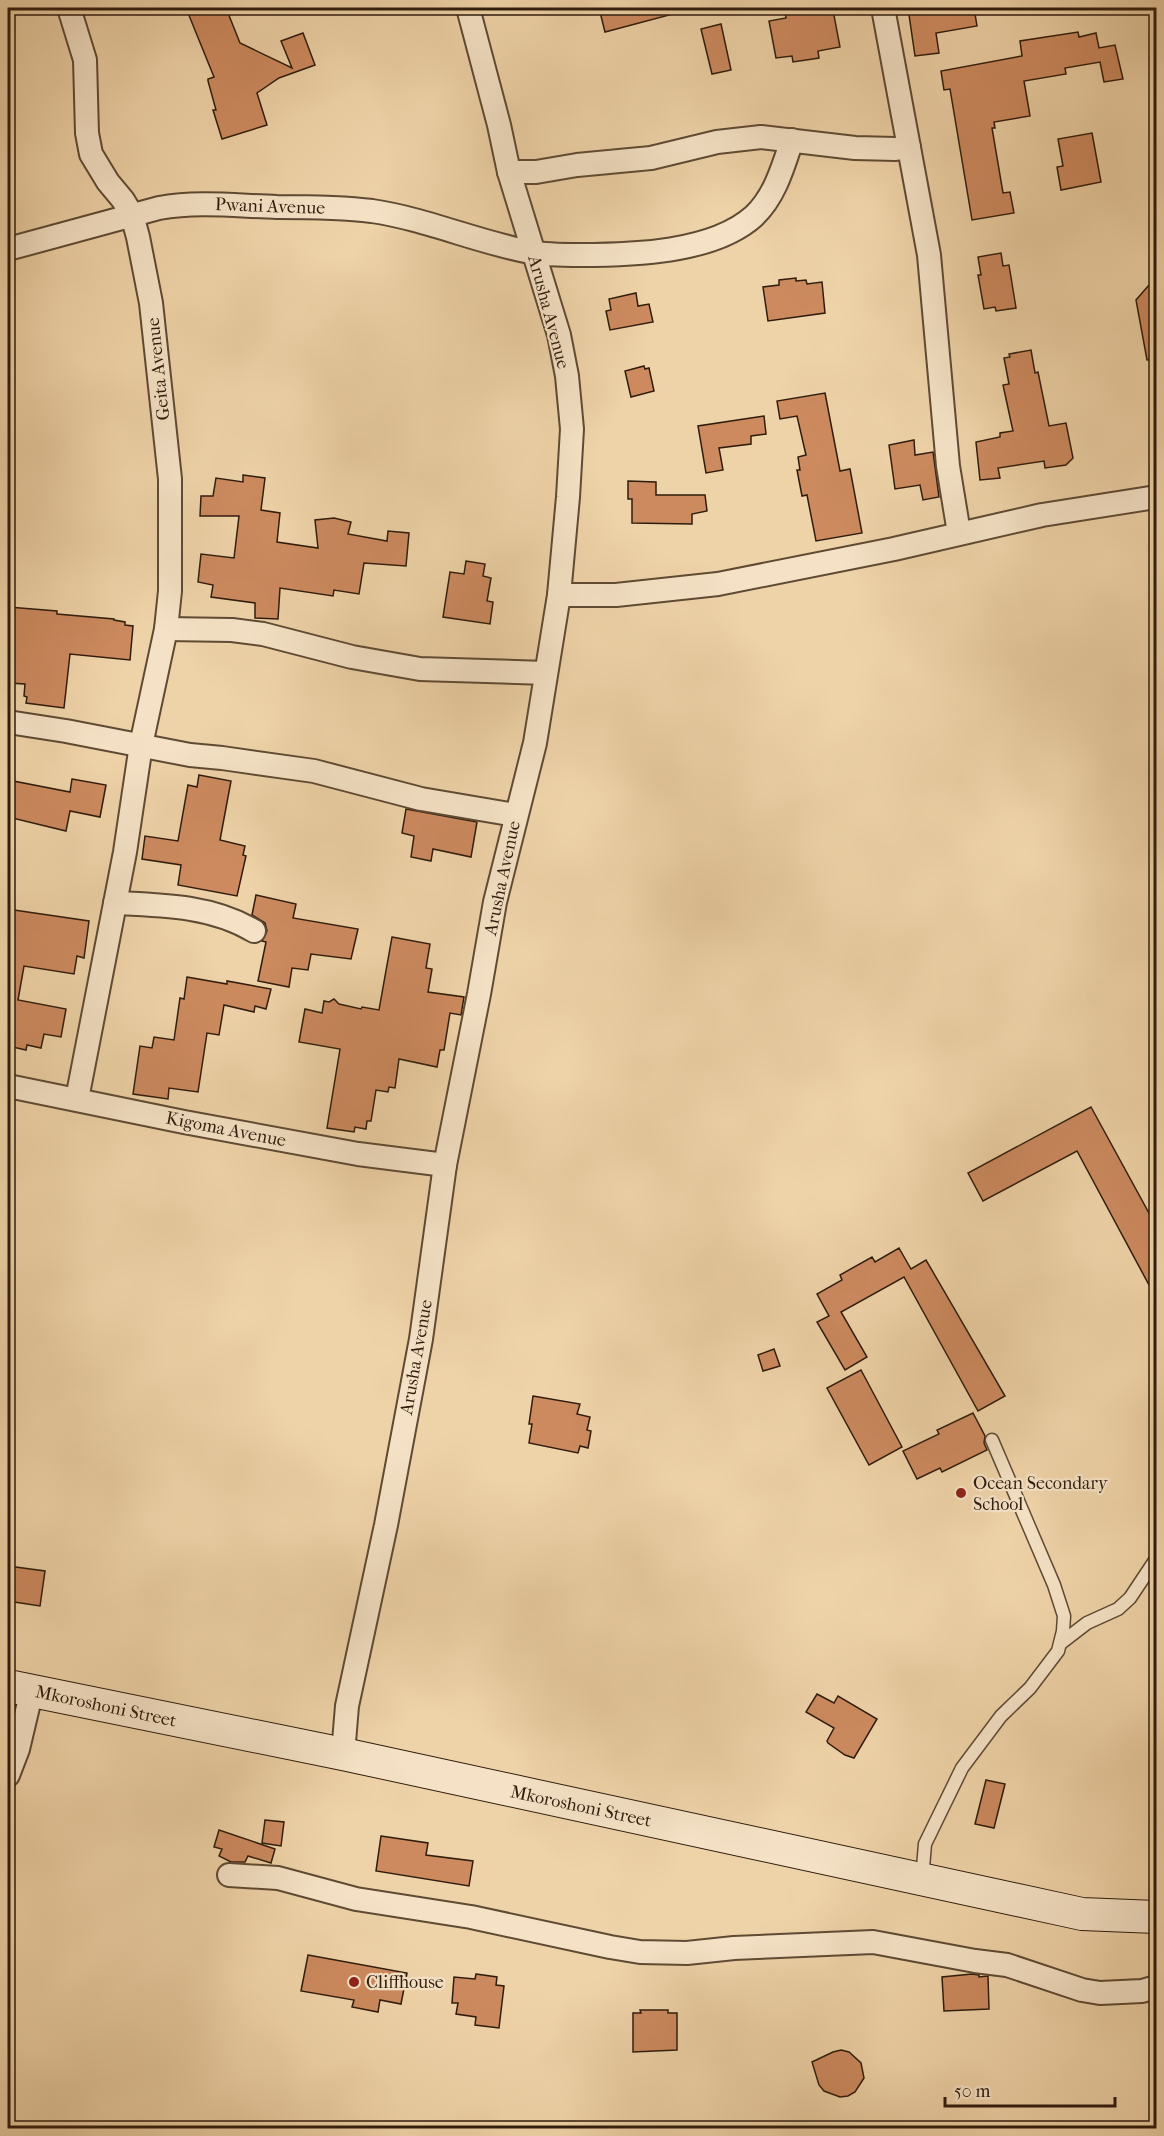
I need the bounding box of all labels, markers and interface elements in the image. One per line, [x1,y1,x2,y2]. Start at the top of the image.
street label: Pwani Avenue [215,194,326,219]
street label: Arusha Avenue [523,252,574,371]
street label: Geita Avenue [143,316,174,422]
street label: Arusha Avenue [480,819,525,938]
street label: Kigoma Avenue [164,1108,288,1151]
street label: Arusha Avenue [396,1298,437,1417]
place label: Ocean Secondary School [973,1473,1109,1515]
marker: Ocean Secondary School [954,1486,968,1500]
street label: Mkoroshoni Street [33,1681,179,1732]
street label: Mkoroshoni Street [508,1781,654,1832]
place label: Cliffhouse [366,1972,444,1993]
marker: Cliffhouse [347,1975,361,1989]
scale bar [945,2070,1114,2108]
text: 50 m [954,2081,991,2102]

